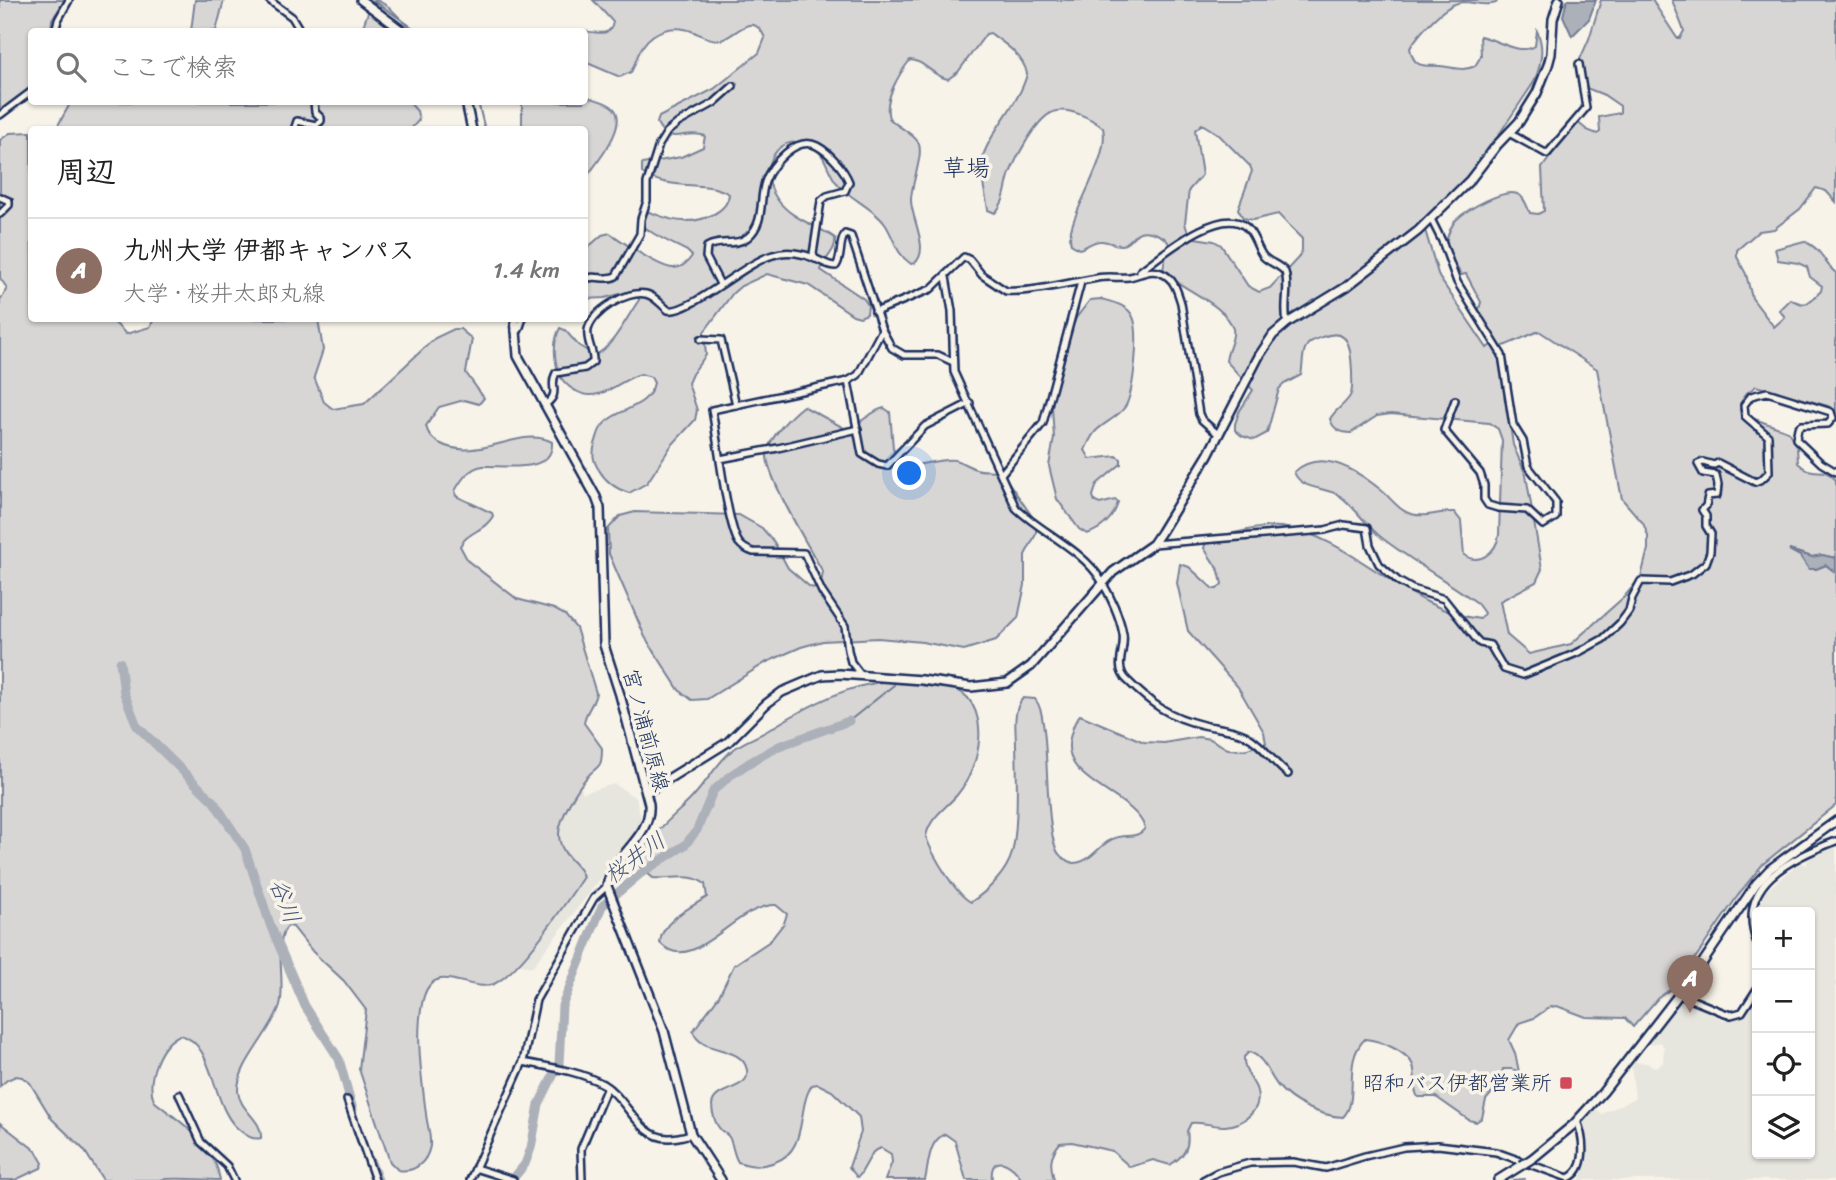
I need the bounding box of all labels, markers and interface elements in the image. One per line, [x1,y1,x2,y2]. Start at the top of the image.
search box [28,28,588,105]
text: ここで検索 [108,44,238,90]
icon: search [52,48,90,86]
text: 周辺 [56,145,116,199]
district label: 草場 [942,147,990,189]
text: 九州大学 伊都キャンパス [123,227,415,273]
text: A [71,250,87,291]
text: 1.4 km [493,250,560,291]
text: 大学 · 桜井太郎丸線 [123,273,325,314]
your location [892,456,926,490]
street label: 宮ノ浦前原線 [611,664,681,796]
water label: 桜井川 [595,821,675,895]
water label: 谷川 [258,872,312,930]
map controls [1752,907,1815,1159]
button: + [1752,907,1815,970]
pin: A [1667,955,1713,1013]
button: − [1752,970,1815,1033]
button: locate [1752,1033,1815,1096]
place label: 昭和バス伊都営業所 [1363,1064,1552,1102]
marker: 昭和バス伊都営業所 [1558,1075,1574,1091]
button: layers [1752,1096,1815,1159]

